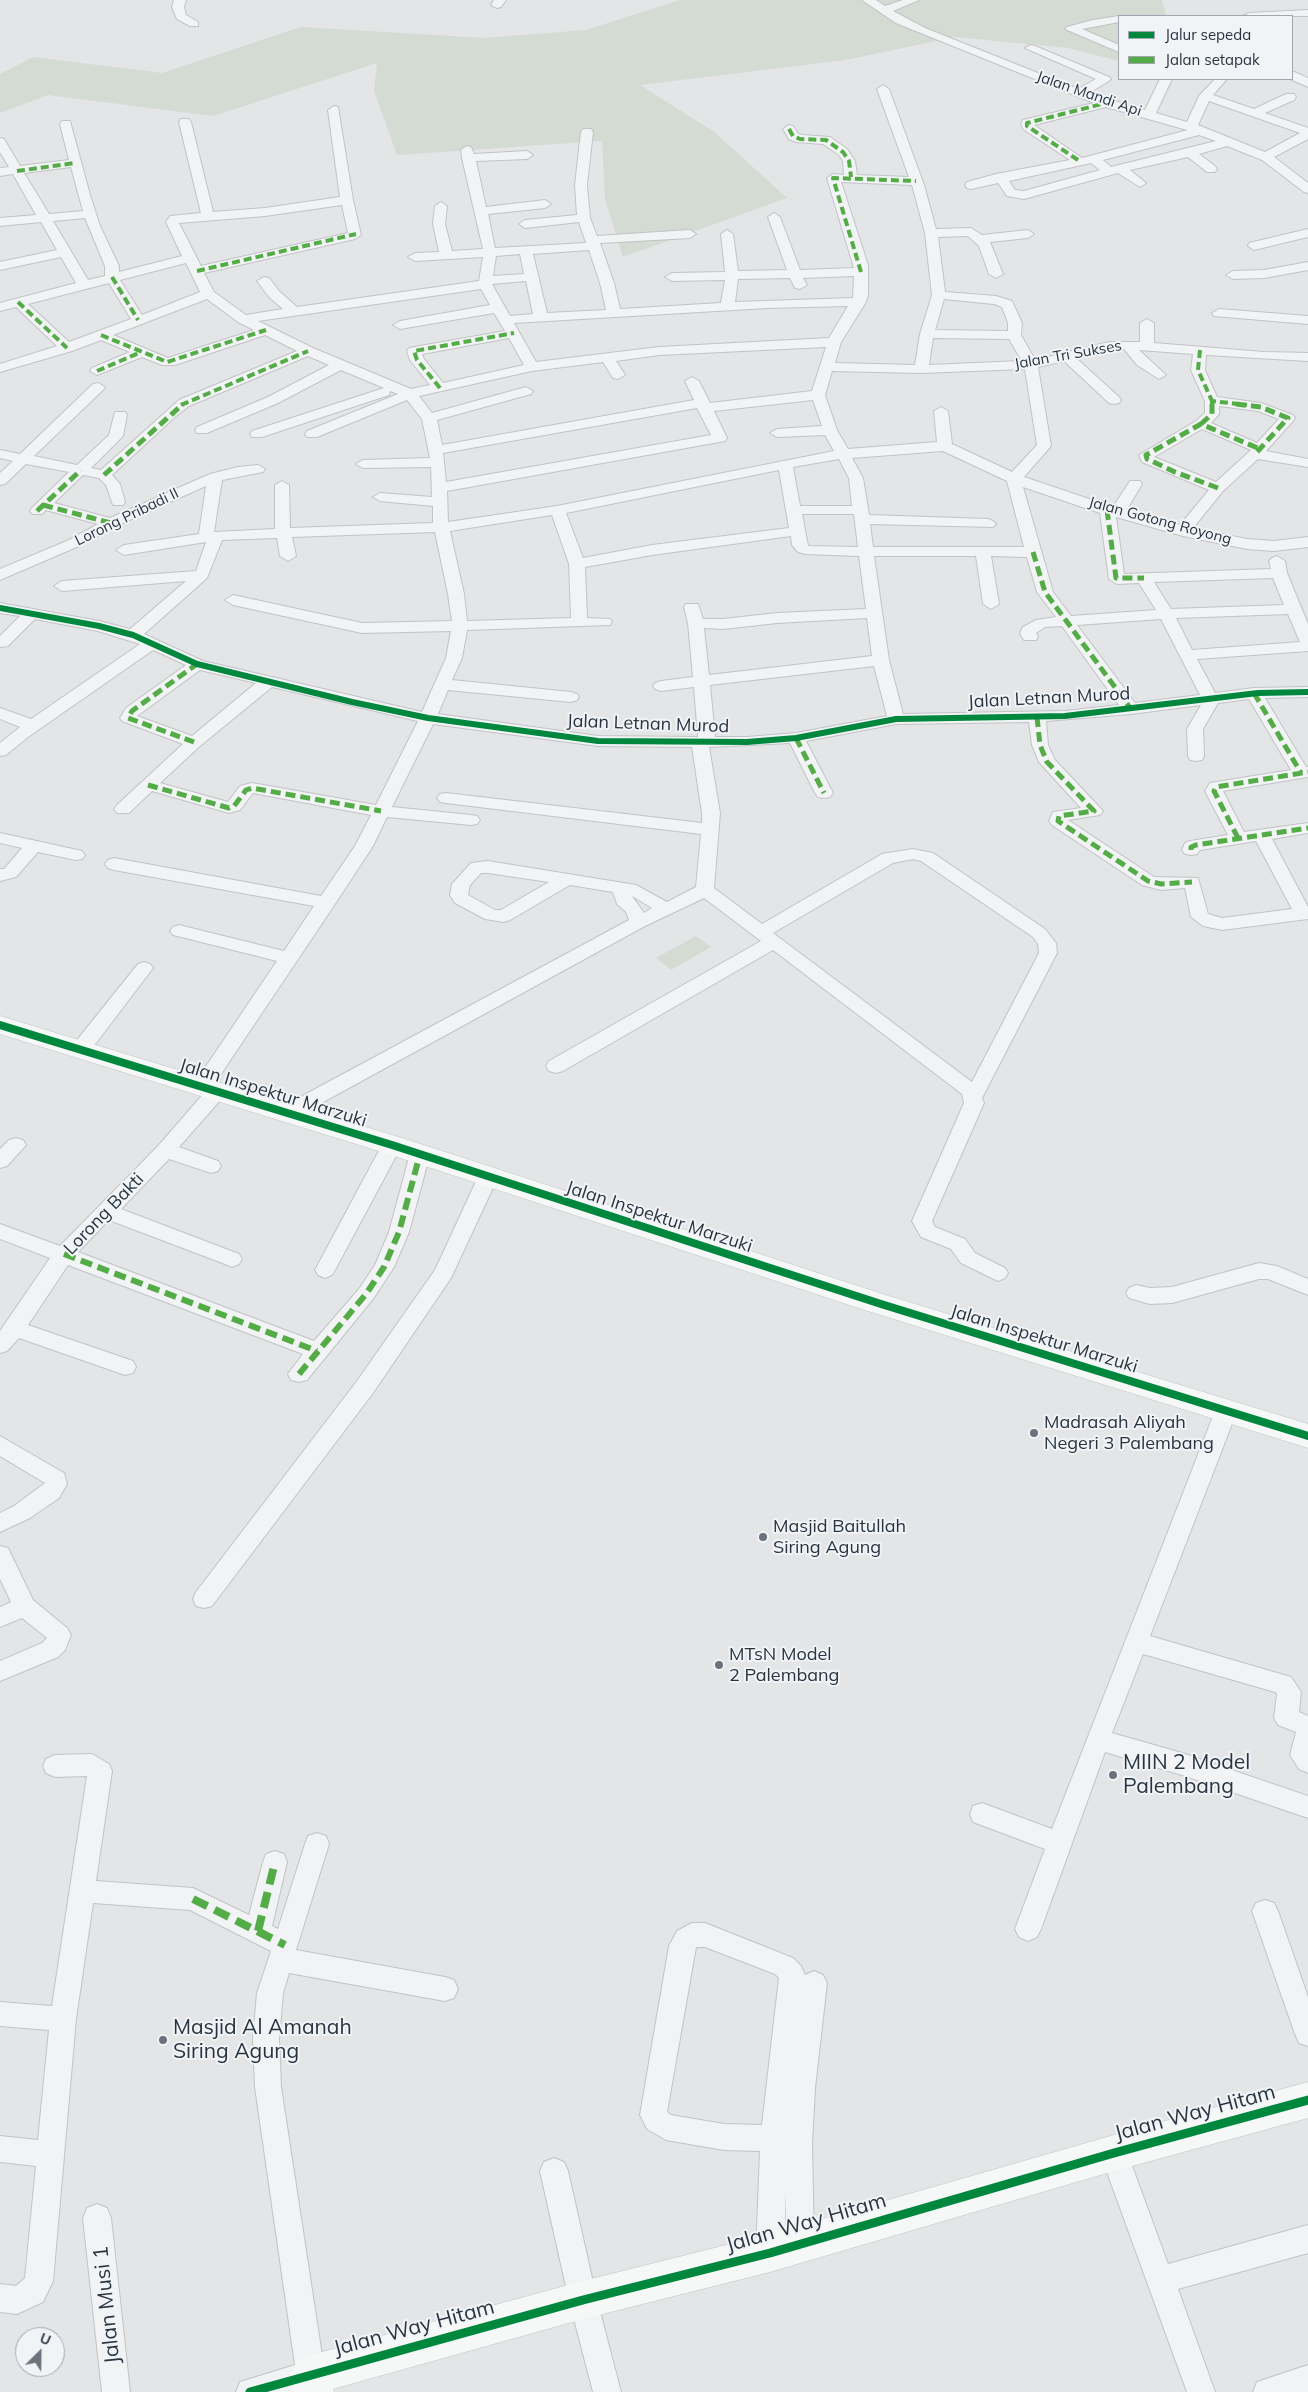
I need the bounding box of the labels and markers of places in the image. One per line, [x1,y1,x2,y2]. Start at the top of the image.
place label: Madrasah Aliyah Negeri 3 Palembang [1044,1412,1214,1455]
marker: Madrasah Aliyah Negeri 3 Palembang [1028,1427,1040,1439]
place label: Masjid Baitullah Siring Agung [773,1516,906,1558]
marker: Masjid Baitullah Siring Agung [757,1531,769,1543]
place label: MTsN Model 2 Palembang [729,1644,839,1686]
marker: MTsN Model 2 Palembang [713,1659,725,1671]
place label: MIIN 2 Model Palembang [1123,1750,1250,1800]
marker: MIIN 2 Model Palembang [1107,1769,1119,1781]
place label: Masjid Al Amanah Siring Agung [173,2015,352,2065]
marker: Masjid Al Amanah Siring Agung [157,2034,169,2046]

